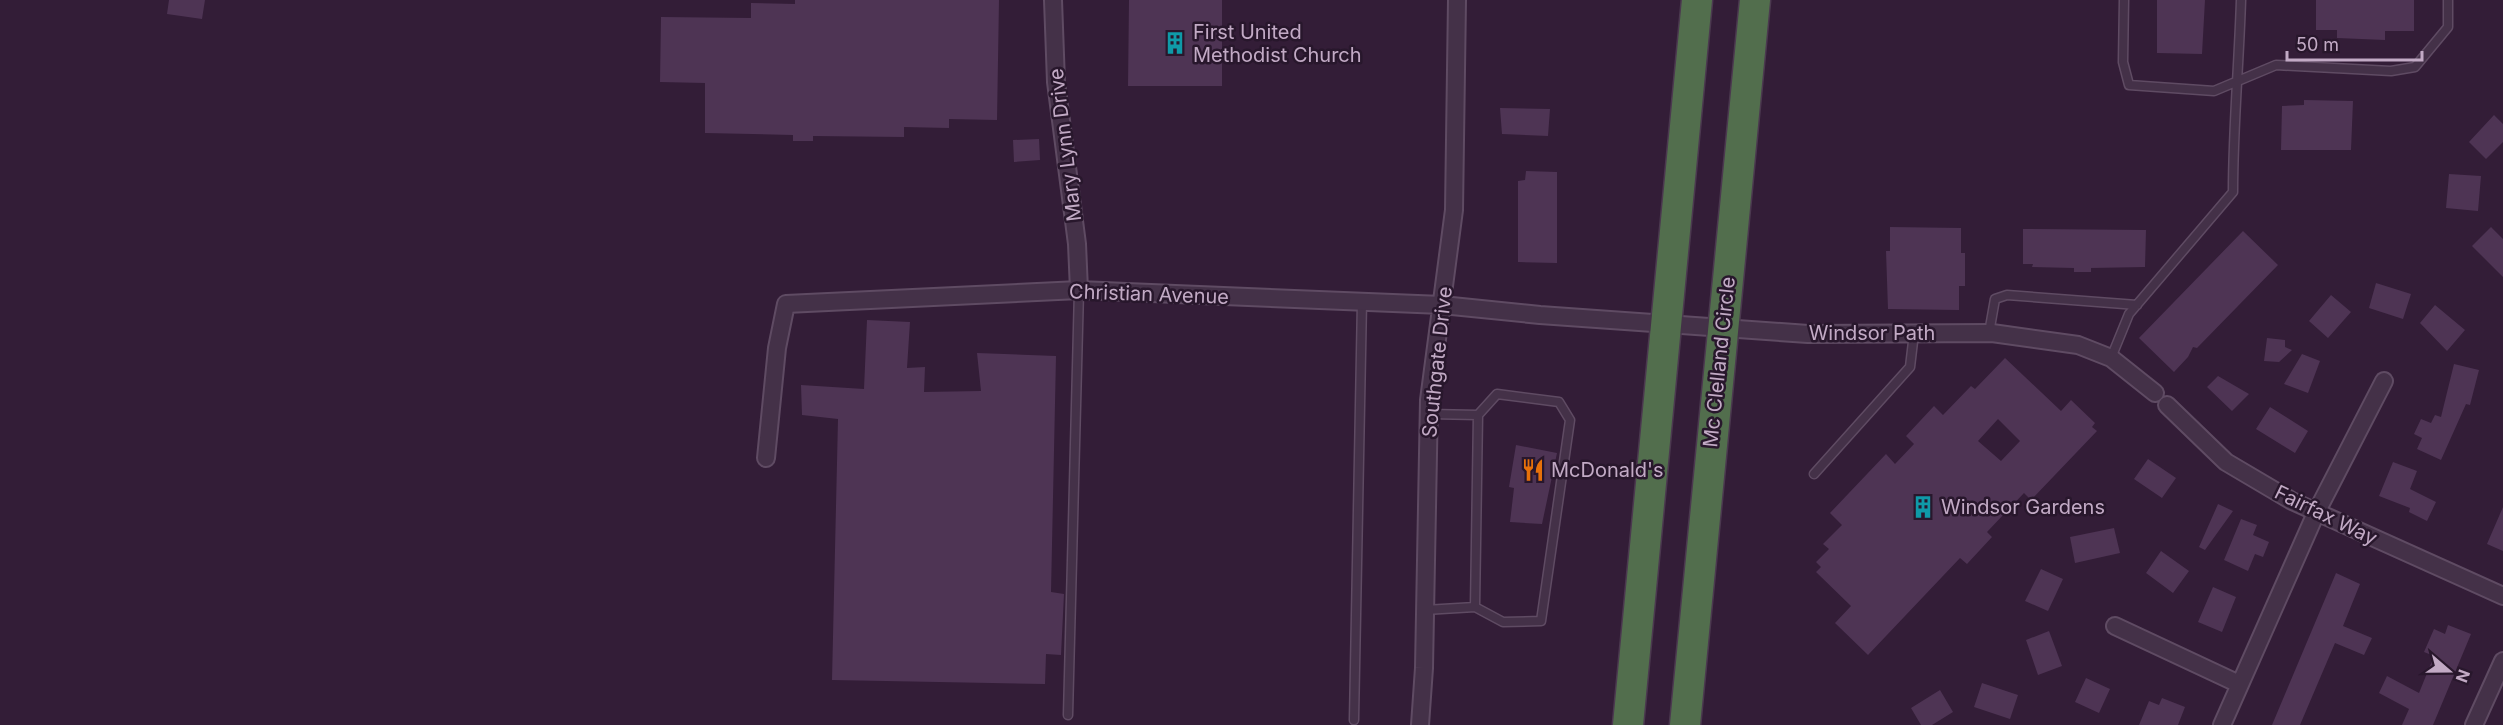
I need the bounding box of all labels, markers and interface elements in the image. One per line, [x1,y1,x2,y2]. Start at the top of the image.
place label: First United Methodist Church [1193,20,1362,67]
scale bar [2287,24,2422,62]
building icon: First United Methodist Church [1162,30,1188,56]
text: 50 m [2296,34,2339,55]
street label: Mary Lynn Drive [1044,67,1086,223]
street label: Mc Clelland Circle [1698,276,1740,448]
street label: Christian Avenue [1069,279,1229,309]
street label: Southgate Drive [1417,285,1457,439]
street label: Windsor Path [1809,321,1935,345]
restaurant icon: McDonald's [1520,457,1546,483]
place label: McDonald's [1551,458,1664,482]
street label: Fairfax Way [2271,480,2381,550]
building icon: Windsor Gardens [1910,494,1936,520]
place label: Windsor Gardens [1941,495,2105,519]
north arrow [2419,641,2479,701]
text: N [2452,667,2475,685]

